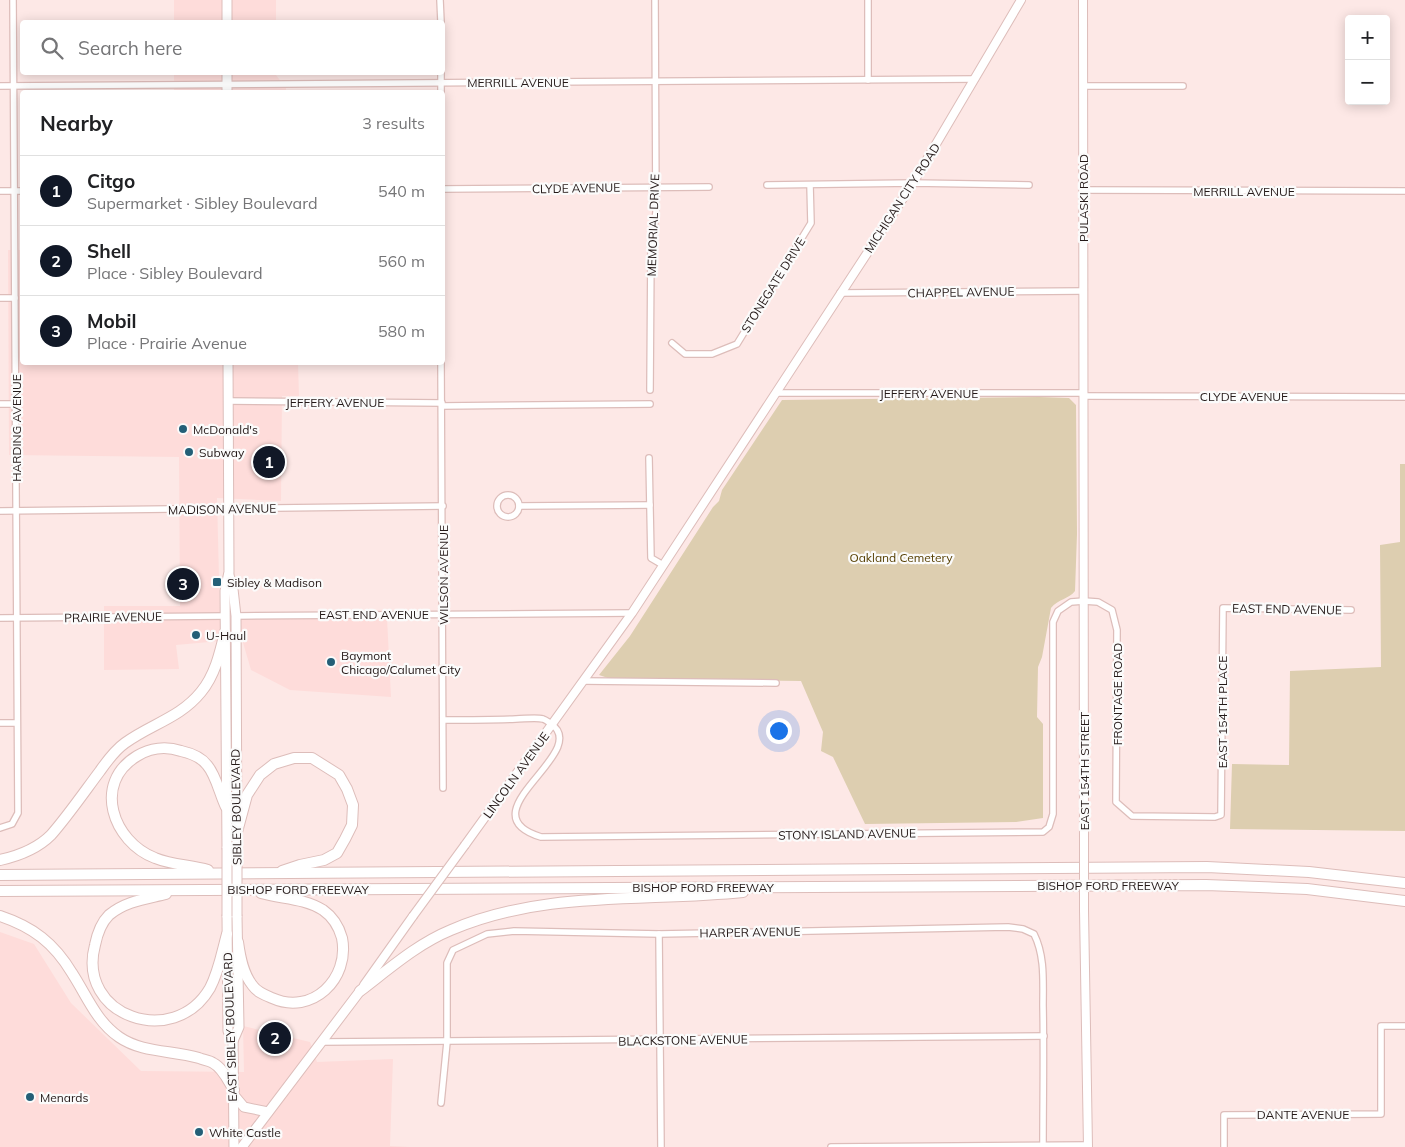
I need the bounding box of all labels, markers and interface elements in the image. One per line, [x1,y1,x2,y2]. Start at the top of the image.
map controls [1345,15,1390,105]
button: + [1345,15,1390,60]
search box [20,20,445,75]
icon: search [38,34,66,62]
text: Search here [78,36,182,60]
button: − [1345,60,1390,105]
street label: MERRILL AVENUE [467,75,569,90]
text: Nearby [40,110,113,136]
text: 3 results [362,113,425,133]
street label: MICHIGAN CITY ROAD [861,140,943,256]
street label: PULASKI ROAD [1076,154,1091,242]
text: Citgo [87,169,135,193]
street label: MEMORIAL DRIVE [644,173,662,277]
street label: CLYDE AVENUE [532,180,620,196]
text: 1 [51,181,61,201]
text: 540 m [378,181,425,201]
street label: MERRILL AVENUE [1193,184,1295,199]
text: Supermarket · Sibley Boulevard [87,193,318,213]
street label: STONEGATE DRIVE [738,235,808,335]
text: Shell [87,239,131,263]
text: 2 [51,251,61,271]
text: 560 m [378,251,425,271]
text: Place · Sibley Boulevard [87,263,263,283]
street label: CHAPPEL AVENUE [907,284,1015,300]
text: Mobil [87,309,136,333]
text: 3 [51,321,61,341]
text: 580 m [378,321,425,341]
text: Place · Prairie Avenue [87,333,247,353]
street label: HARDING AVENUE [9,374,24,482]
street label: JEFFERY AVENUE [880,386,978,401]
street label: CLYDE AVENUE [1200,389,1288,404]
street label: JEFFERY AVENUE [286,395,384,410]
place label: McDonald's [193,422,258,437]
marker: McDonald's [177,423,189,435]
pin: 1 [253,443,285,481]
place label: Subway [199,445,245,460]
marker: Subway [183,446,195,458]
street label: MADISON AVENUE [168,501,276,517]
street label: WILSON AVENUE [436,525,451,625]
park label: Oakland Cemetery [849,550,953,565]
pin: 3 [167,565,199,603]
place label: Sibley & Madison [227,575,322,590]
marker: Sibley & Madison [211,576,223,588]
street label: EAST END AVENUE [1232,601,1342,617]
street label: EAST END AVENUE [319,607,429,622]
street label: PRAIRIE AVENUE [64,609,162,625]
place label: U-Haul [206,628,246,643]
marker: U-Haul [190,629,202,641]
street label: FRONTAGE ROAD [1110,643,1125,745]
place label: Baymont Chicago/Calumet City [341,648,461,677]
marker: Baymont Chicago/Calumet City [325,656,337,668]
street label: EAST 154TH PLACE [1215,656,1230,768]
street label: EAST 154TH STREET [1077,711,1092,830]
your location [766,718,792,744]
street label: LINCOLN AVENUE [480,729,552,821]
street label: SIBLEY BOULEVARD [227,749,245,865]
street label: STONY ISLAND AVENUE [778,825,916,843]
street label: BISHOP FORD FREEWAY [1037,878,1179,893]
street label: BISHOP FORD FREEWAY [632,880,774,895]
street label: BISHOP FORD FREEWAY [227,882,369,897]
street label: HARPER AVENUE [699,924,801,940]
street label: EAST SIBLEY BOULEVARD [220,952,240,1102]
pin: 2 [259,1019,291,1057]
street label: BLACKSTONE AVENUE [618,1031,748,1049]
place label: Menards [40,1090,89,1105]
marker: Menards [24,1091,36,1103]
street label: DANTE AVENUE [1257,1107,1349,1122]
place label: White Castle [209,1125,281,1140]
marker: White Castle [193,1126,205,1138]

